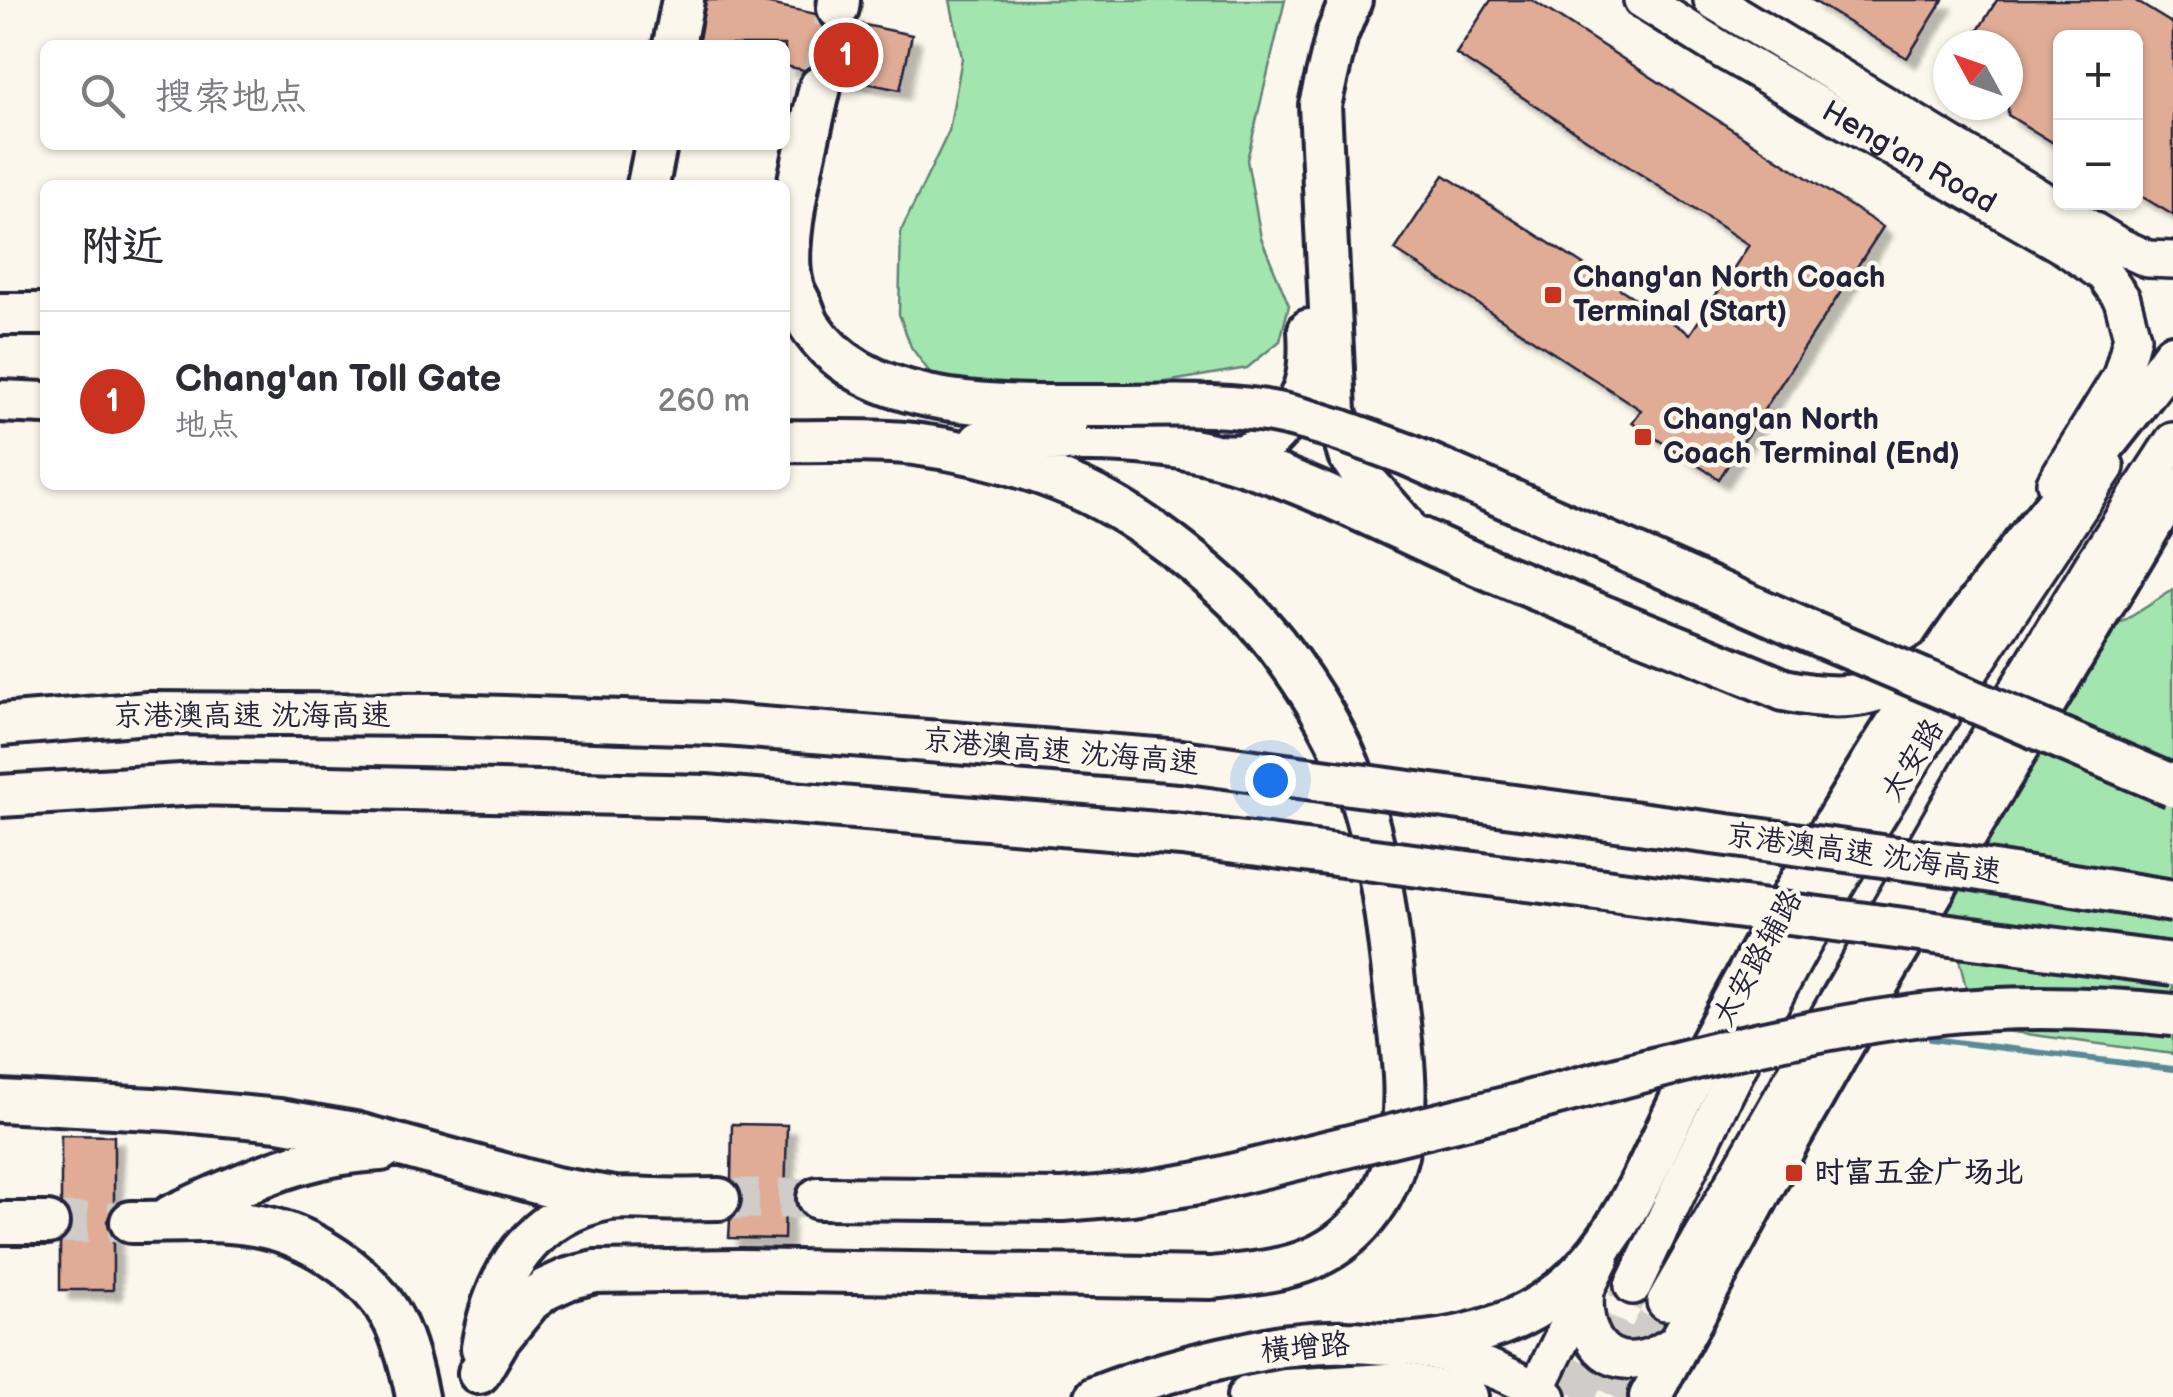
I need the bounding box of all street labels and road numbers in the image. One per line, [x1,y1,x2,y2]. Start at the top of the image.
street label: Heng'an Road [1816,93,2002,222]
street label: 京港澳高速 沈海高速 [113,698,391,734]
street label: 太安路 [1874,712,1952,808]
street label: 京港澳高速 沈海高速 [921,722,1201,782]
street label: 京港澳高速 沈海高速 [1724,817,2004,891]
street label: 太安路辅路 [1706,884,1810,1032]
street label: 横增路 [1259,1326,1351,1370]

